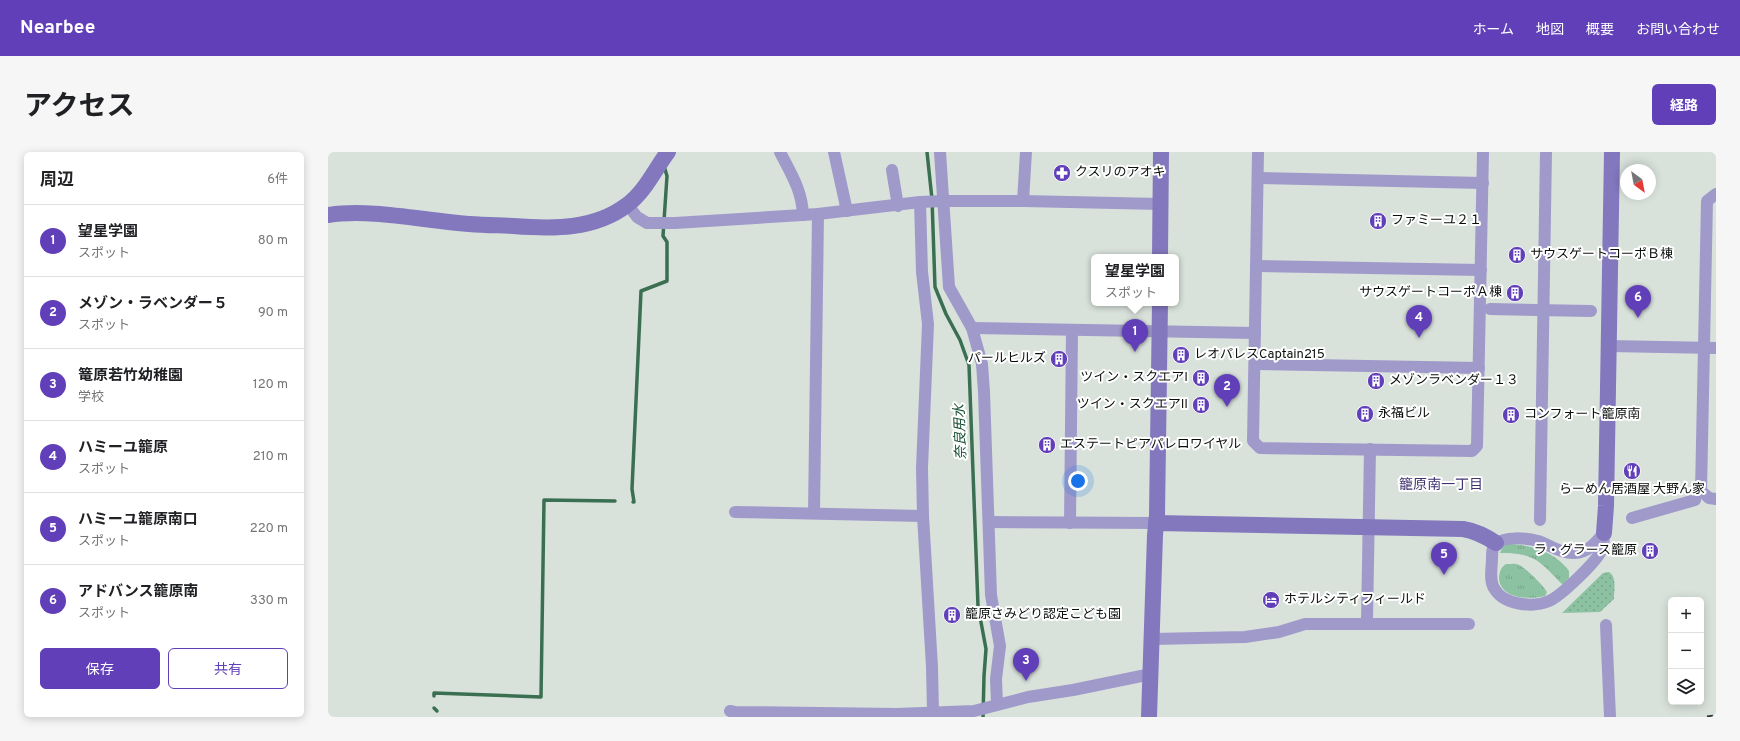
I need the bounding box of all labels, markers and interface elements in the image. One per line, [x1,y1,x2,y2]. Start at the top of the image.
text: Nearbee [20,16,95,40]
text: ホーム [1472,22,1514,39]
text: 地図 [1536,22,1564,39]
text: 概要 [1586,22,1614,39]
text: お問い合わせ [1636,22,1720,39]
button: 経路 [1652,84,1716,125]
text: アクセス [24,90,135,126]
pharmacy icon: クスリのアオキ [1052,163,1072,183]
north arrow [1620,164,1656,200]
place label: クスリのアオキ [1075,165,1166,181]
text: 周辺 [40,170,74,192]
text: 6件 [267,172,288,188]
building icon: ファミーユ２１ [1368,211,1388,231]
place label: ファミーユ２１ [1391,213,1482,229]
text: 望星学園 [78,223,138,242]
text: 1 [50,233,56,249]
text: 80 m [258,233,288,249]
building icon: サウスゲートコーポＢ棟 [1507,245,1527,265]
text: スポット [78,246,130,262]
place label: サウスゲートコーポＢ棟 [1530,246,1673,263]
popup [1091,254,1179,306]
text: 望星学園 [1105,263,1165,282]
building icon: サウスゲートコーポＡ棟 [1505,283,1525,303]
place label: サウスゲートコーポＡ棟 [1359,284,1502,301]
pin: 6 [1625,285,1651,318]
text: スポット [1105,286,1157,302]
text: メゾン・ラベンダー５ [78,295,228,314]
text: 2 [49,305,57,321]
text: 90 m [258,305,288,321]
pin: 4 [1406,305,1432,338]
text: スポット [78,318,130,334]
pin: 1 [1122,319,1148,352]
building icon: レオパレスCaptain215 [1171,345,1191,365]
place label: レオパレスCaptain215 [1194,347,1325,363]
building icon: パールヒルズ [1049,349,1069,369]
place label: パールヒルズ [968,350,1046,367]
text: 篭原若竹幼稚園 [78,367,183,386]
building icon: ツイン・スクエアI [1191,368,1211,388]
place label: ツイン・スクエアI [1080,370,1188,386]
building icon: メゾンラベンダー１３ [1366,371,1386,391]
place label: メゾンラベンダー１３ [1389,372,1519,389]
pin: 2 [1214,374,1240,407]
text: 3 [49,377,57,393]
text: 120 m [253,377,288,393]
text: 学校 [78,390,104,406]
building icon: ツイン・スクエアII [1191,395,1211,415]
place label: ツイン・スクエアII [1077,397,1188,413]
water label: 奈良用水 [951,402,970,460]
building icon: 永福ビル [1355,404,1375,424]
building icon: コンフォート籠原南 [1501,405,1521,425]
place label: 永福ビル [1378,406,1430,422]
place label: コンフォート籠原南 [1524,407,1641,423]
building icon: エステートピアパレロワイヤル [1037,435,1057,455]
place label: エステートピアパレロワイヤル [1060,437,1241,453]
text: ハミーユ籠原 [78,439,168,458]
text: 4 [49,449,57,465]
text: 210 m [253,449,288,465]
restaurant icon: らーめん居酒屋 大野ん家 [1622,461,1642,481]
text: スポット [78,462,130,478]
your location [1068,471,1088,491]
district label: 籠原南一丁目 [1399,477,1483,494]
place label: らーめん居酒屋 大野ん家 [1559,482,1705,498]
text: ハミーユ籠原南口 [78,511,198,530]
text: 5 [49,521,57,537]
text: 220 m [250,521,288,537]
text: スポット [78,534,130,550]
building icon: ラ・グラース籠原 [1640,541,1660,561]
pin: 5 [1431,542,1457,575]
place label: ラ・グラース籠原 [1534,543,1637,559]
text: アドバンス籠原南 [78,583,198,602]
hotel icon: ホテルシティフィールド [1261,590,1281,610]
place label: ホテルシティフィールド [1284,592,1426,608]
text: 6 [49,593,57,609]
text: 330 m [250,593,288,609]
map controls [1668,597,1704,705]
button: + [1668,597,1704,633]
building icon: 籠原さみどり認定こども園 [942,605,962,625]
text: スポット [78,606,130,622]
place label: 籠原さみどり認定こども園 [965,607,1121,623]
button: − [1668,633,1704,669]
button: 保存 [40,648,160,689]
button: 共有 [168,648,288,689]
pin: 3 [1013,648,1039,681]
button: layers [1668,669,1704,705]

